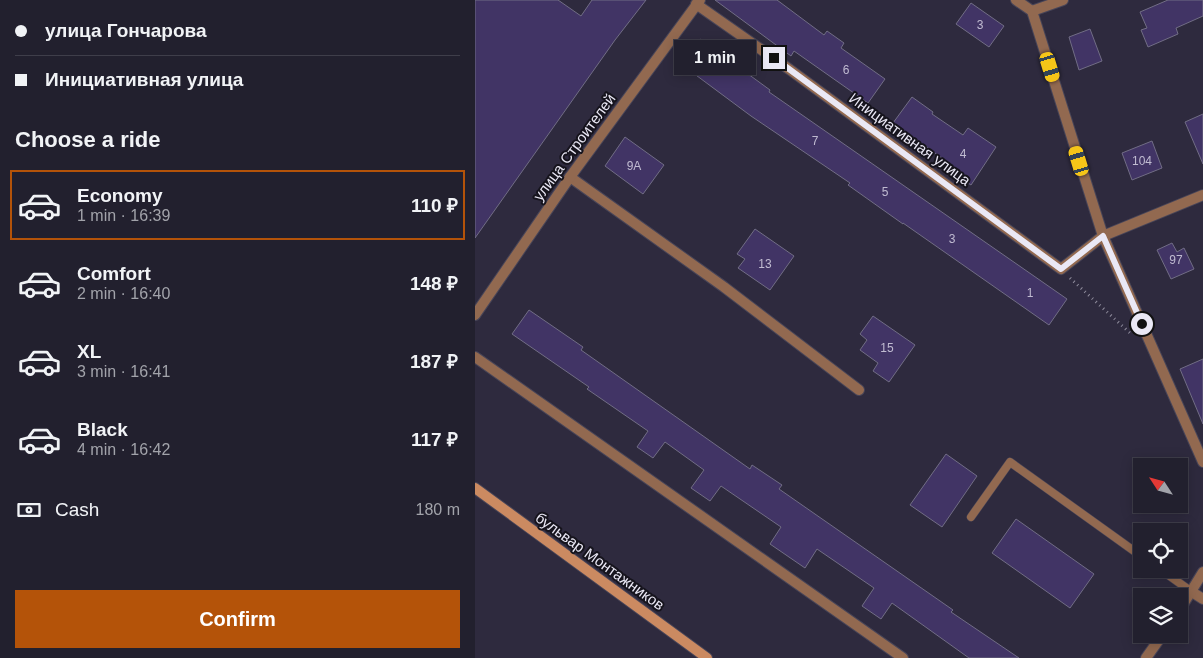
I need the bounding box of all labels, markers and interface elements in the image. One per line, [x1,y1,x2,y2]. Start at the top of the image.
house number: 3 [977,18,984,32]
text: улица Гончарова [45,20,207,41]
callout: 1 min [674,40,757,76]
route end [763,47,785,69]
text: 1 min [694,49,736,66]
car [1038,50,1061,84]
house number: 6 [843,63,850,77]
text: Инициативная улица [45,69,243,90]
street label: Инициативная улица [846,89,975,189]
street label: улица Строителей [529,90,619,204]
text: Choose a ride [15,127,160,152]
house number: 7 [812,134,819,148]
car [1067,144,1090,178]
house number: 4 [960,147,967,161]
house number: 104 [1132,154,1152,168]
house number: 9А [627,159,641,173]
icon: car [17,183,62,228]
text: Economy [77,185,163,206]
house number: 5 [882,185,889,199]
text: 110 ₽ [411,195,458,216]
text: 1 min · 16:39 [77,207,170,224]
house number: 3 [949,232,956,246]
house number: 97 [1169,253,1183,267]
house number: 13 [758,257,772,271]
icon: car [17,261,62,306]
text: Comfort [77,263,151,284]
text: 148 ₽ [410,273,458,294]
text: 2 min · 16:40 [77,285,170,302]
house number: 1 [1027,286,1034,300]
route start [1131,313,1153,335]
icon: car [17,339,62,384]
text: XL [77,341,101,362]
house number: 15 [880,341,894,355]
text: 187 ₽ [410,351,458,372]
text: 3 min · 16:41 [77,363,170,380]
icon: car [17,417,62,462]
text: Black [77,419,128,440]
text: 117 ₽ [411,429,458,450]
text: 4 min · 16:42 [77,441,170,458]
north arrow [1133,458,1187,512]
map controls [1133,458,1188,643]
icon: cash [15,496,43,524]
text: Cash [55,499,99,520]
text: 180 m [416,501,460,518]
street label: бульвар Монтажников [532,509,668,613]
button: locate [1133,523,1188,578]
button: layers [1133,588,1188,643]
button: Confirm [15,590,460,648]

